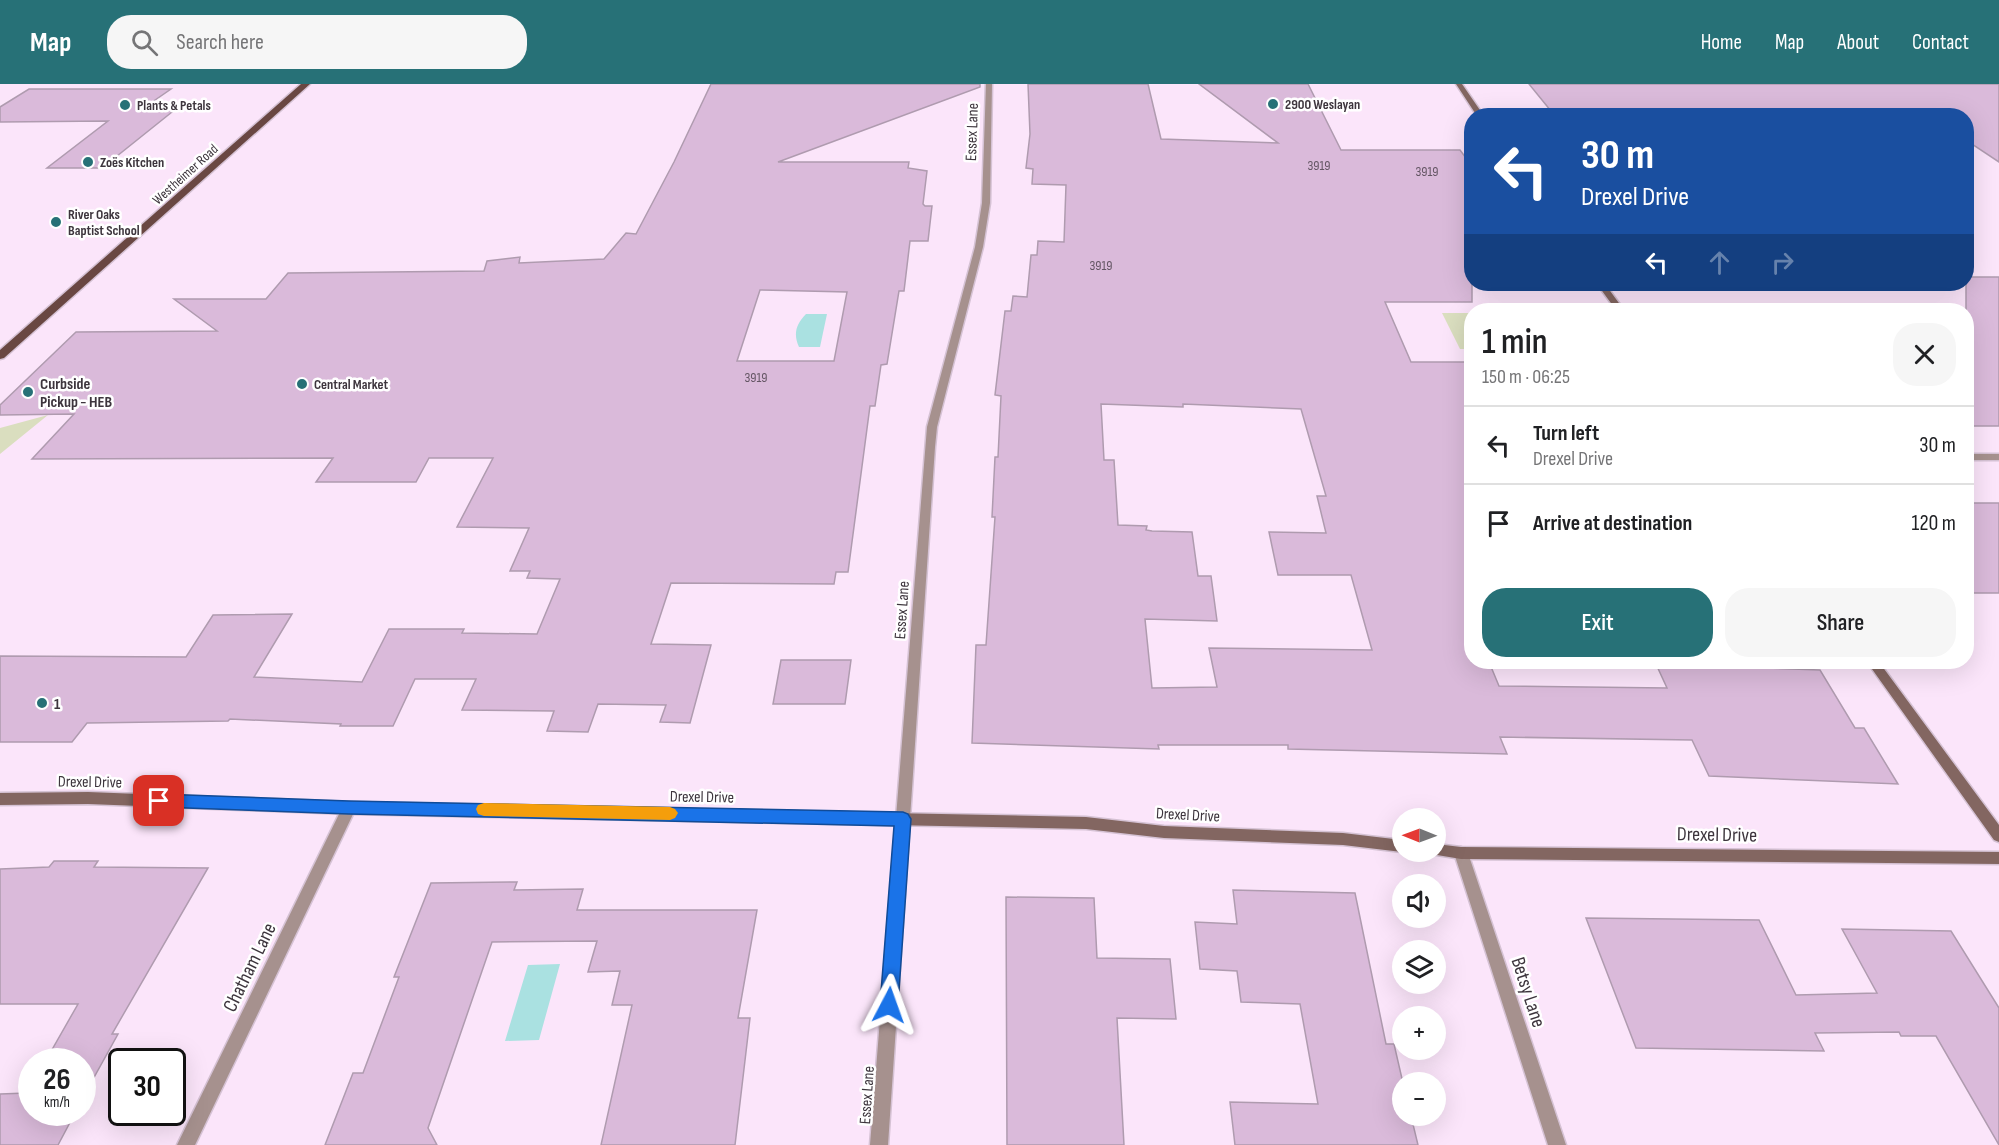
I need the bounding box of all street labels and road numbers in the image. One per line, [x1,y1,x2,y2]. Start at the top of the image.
street label: Essex Lane [962,103,983,161]
street label: Westheimer Road [149,140,222,208]
street label: Essex Lane [891,580,914,640]
street label: Drexel Drive [58,772,122,793]
street label: Drexel Drive [670,787,734,808]
street label: Drexel Drive [1155,804,1220,827]
street label: Drexel Drive [1677,822,1757,848]
street label: Chatham Lane [218,919,282,1016]
street label: Betsy Lane [1505,954,1551,1031]
street label: Essex Lane [856,1065,879,1125]

